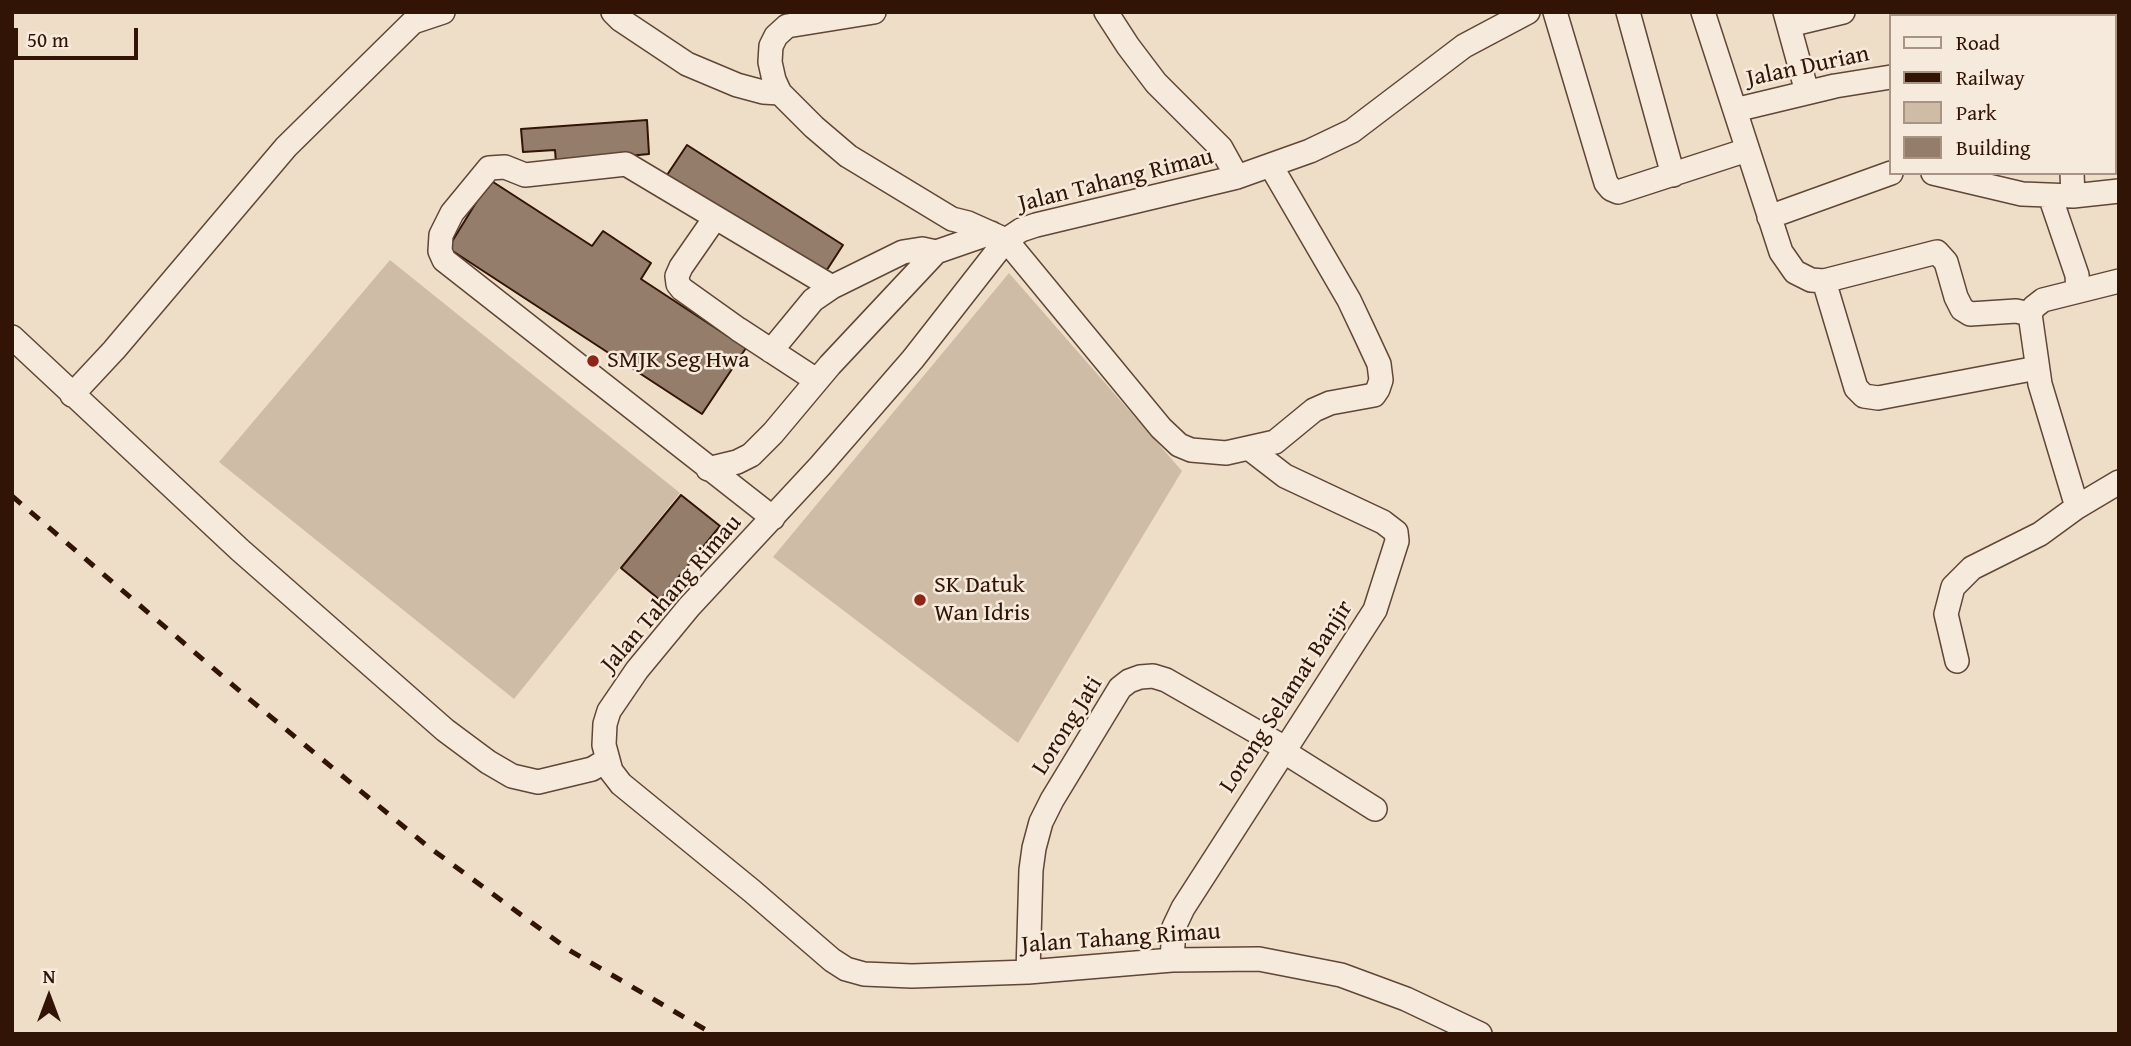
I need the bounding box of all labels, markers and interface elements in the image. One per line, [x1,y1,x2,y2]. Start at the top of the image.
scale bar [18,14,142,58]
legend [1890,14,2117,175]
text: 50 m [27,24,69,55]
text: Road [1956,27,2000,58]
street label: Jalan Durian [1744,40,1872,94]
text: Railway [1956,62,2025,93]
text: Park [1956,97,1997,128]
text: Building [1956,132,2030,163]
street label: Jalan Tahang Rimau [1016,143,1216,219]
place label: SMJK Seg Hwa [607,347,750,375]
marker: SMJK Seg Hwa [585,353,601,369]
street label: Jalan Tahang Rimau [596,509,748,679]
place label: SK Datuk Wan Idris [934,572,1030,628]
marker: SK Datuk Wan Idris [912,592,928,608]
street label: Lorong Selamat Banjir [1214,595,1360,799]
street label: Lorong Jati [1027,672,1109,780]
street label: Jalan Tahang Rimau [1020,918,1222,960]
north arrow [14,962,84,1032]
text: N [43,962,55,990]

